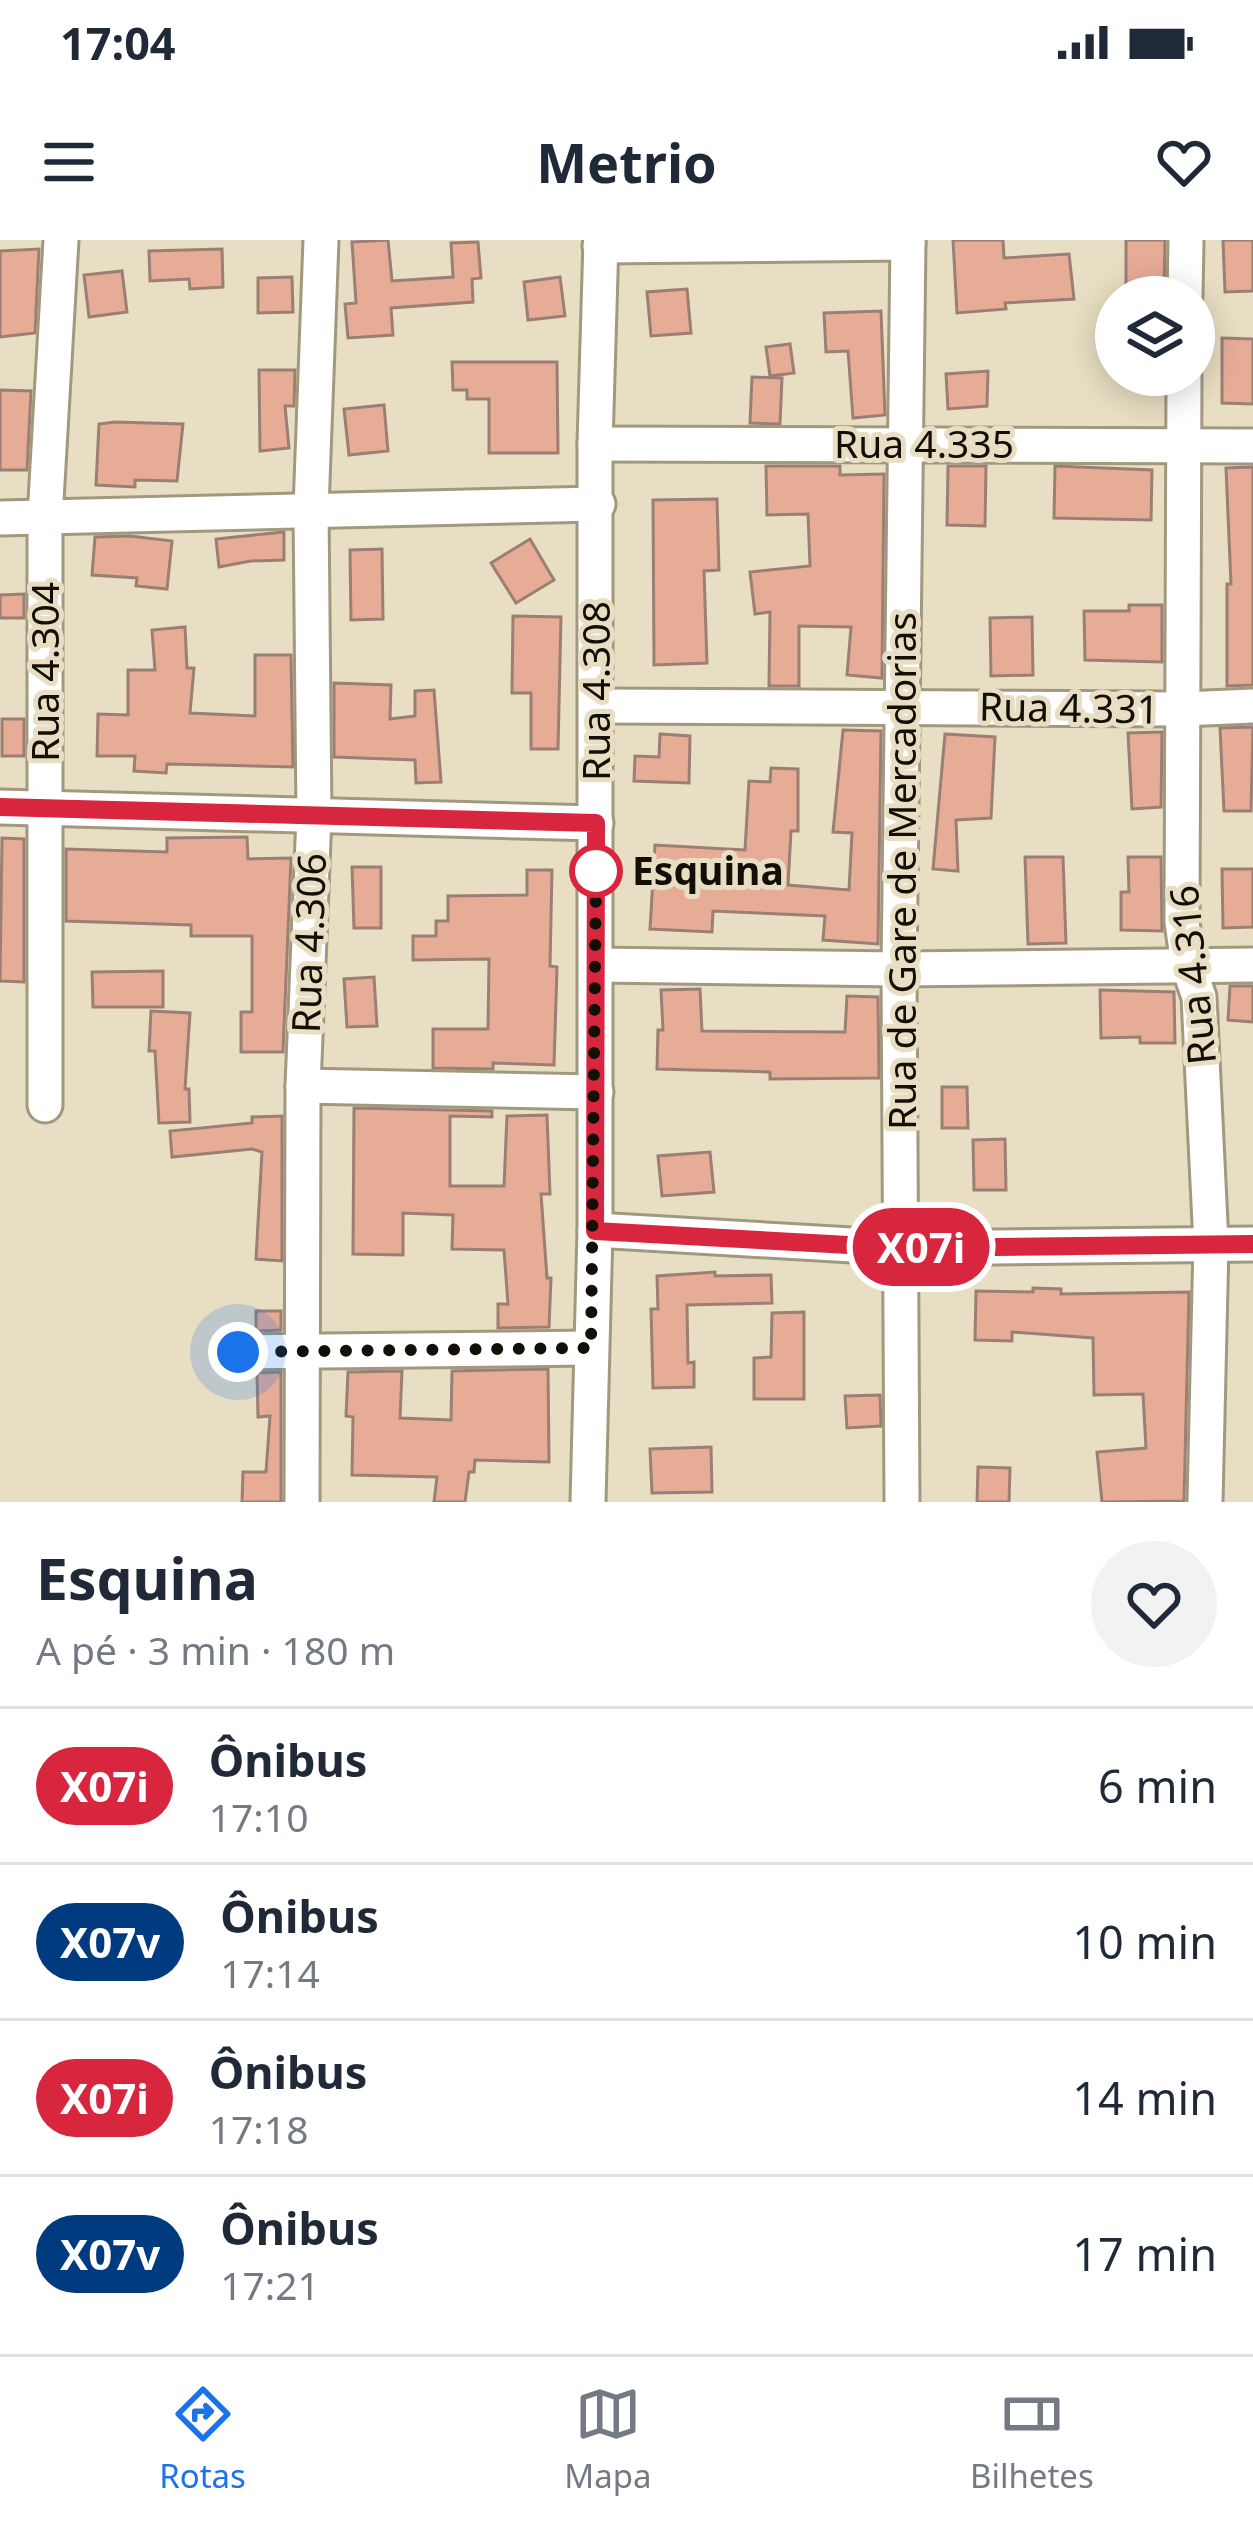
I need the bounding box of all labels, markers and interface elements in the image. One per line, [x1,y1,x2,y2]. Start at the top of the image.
text: 17:04 [60,12,176,73]
text: Metrio [536,125,717,199]
icon: menu [36,129,102,195]
icon: heart [1151,129,1217,195]
map controls [1095,276,1215,396]
button: layers [1095,276,1215,396]
street label: Rua 4.335 [834,416,1014,469]
street label: Rua 4.304 [17,582,70,762]
street label: Rua 4.308 [568,601,621,781]
street label: Rua de Gare de Mercadorias [874,612,927,1130]
street label: Rua 4.331 [979,678,1160,735]
place label: Esquina [632,843,784,896]
marker: Esquina [571,846,621,896]
street label: Rua 4.306 [278,852,337,1034]
street label: Rua 4.316 [1156,883,1227,1067]
line badge: X07i [837,1208,1005,1286]
text: X07i [877,1218,965,1275]
your location [208,1322,268,1382]
text: Esquina [36,1539,258,1617]
button: heart [1091,1541,1217,1667]
text: A pé · 3 min · 180 m [36,1623,395,1676]
text: Ônibus [209,1729,367,1790]
text: 6 min [1098,1755,1217,1816]
text: X07i [60,1757,149,1814]
text: 17:10 [209,1790,308,1843]
text: Ônibus [220,1885,379,1946]
text: 10 min [1072,1911,1217,1972]
text: X07v [60,1913,160,1970]
text: 17:14 [220,1946,320,1999]
text: Ônibus [209,2041,367,2102]
text: 14 min [1072,2067,1217,2128]
text: X07i [60,2069,149,2126]
text: 17:18 [209,2102,308,2155]
text: Ônibus [220,2197,379,2258]
text: 17 min [1072,2223,1217,2284]
text: X07v [60,2225,160,2282]
text: 17:21 [220,2258,320,2311]
tab: Rotas [159,2381,246,2498]
tab: Mapa [564,2381,652,2498]
tab: Bilhetes [970,2381,1094,2498]

